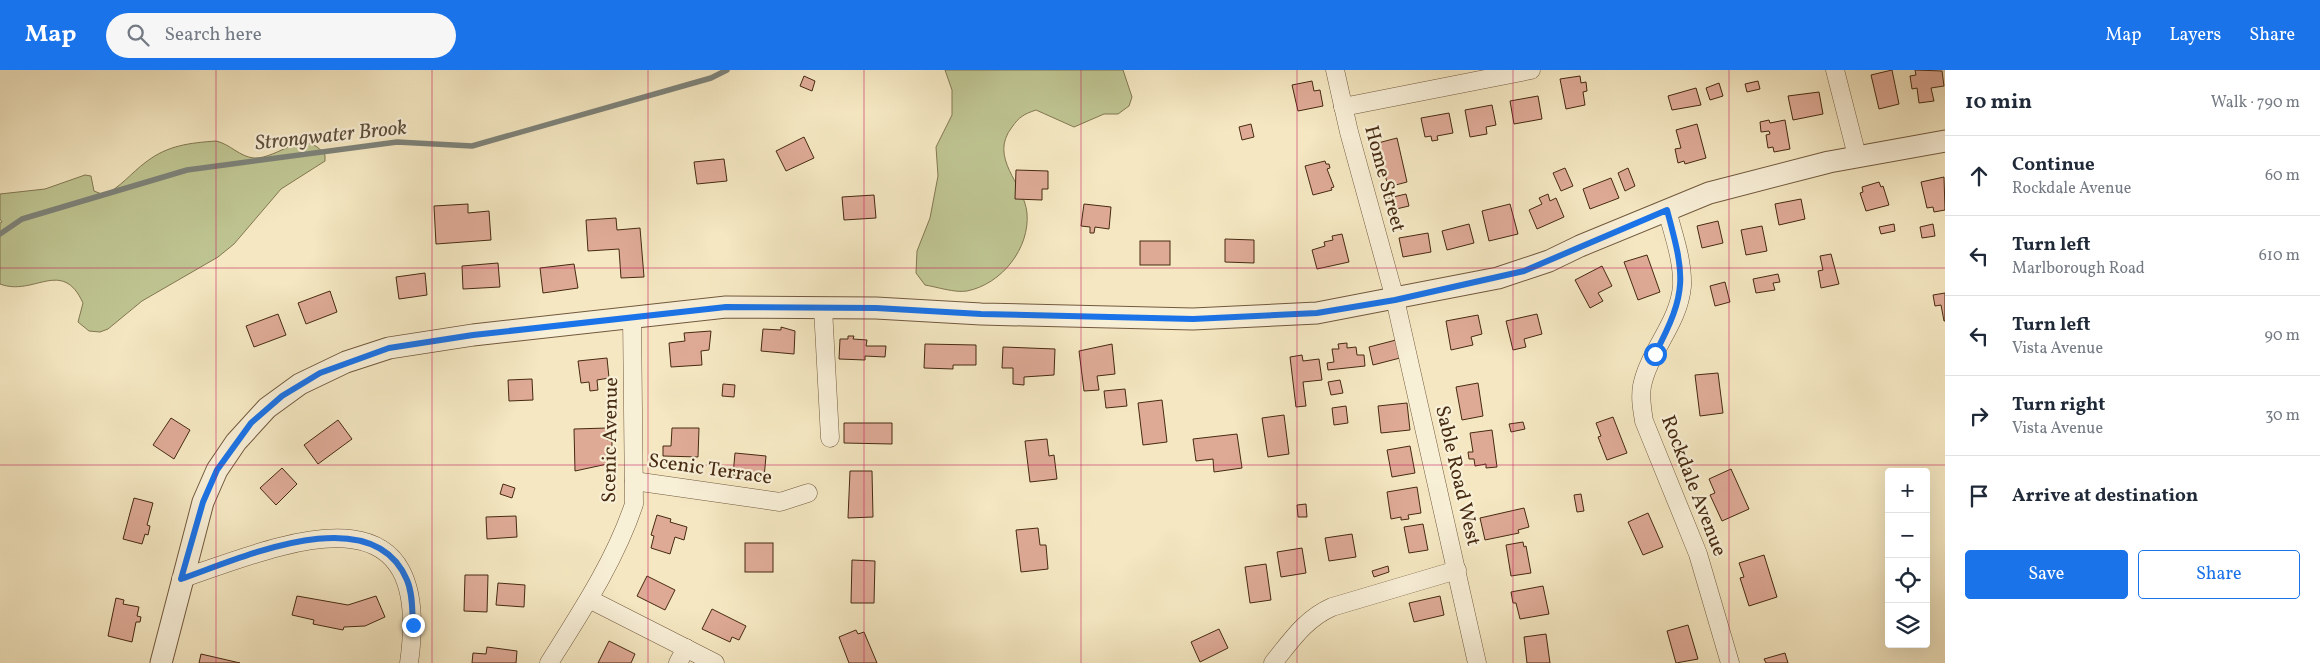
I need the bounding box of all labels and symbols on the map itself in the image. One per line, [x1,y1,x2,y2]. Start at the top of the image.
water label: Strongwater Brook [254,114,409,158]
street label: Home Street [1356,123,1412,235]
route start [1644,343,1667,366]
street label: Scenic Avenue [596,377,626,503]
street label: Sable Road West [1427,403,1487,549]
street label: Rockdale Avenue [1653,411,1733,561]
street label: Scenic Terrace [646,447,774,493]
route end [402,614,425,637]

